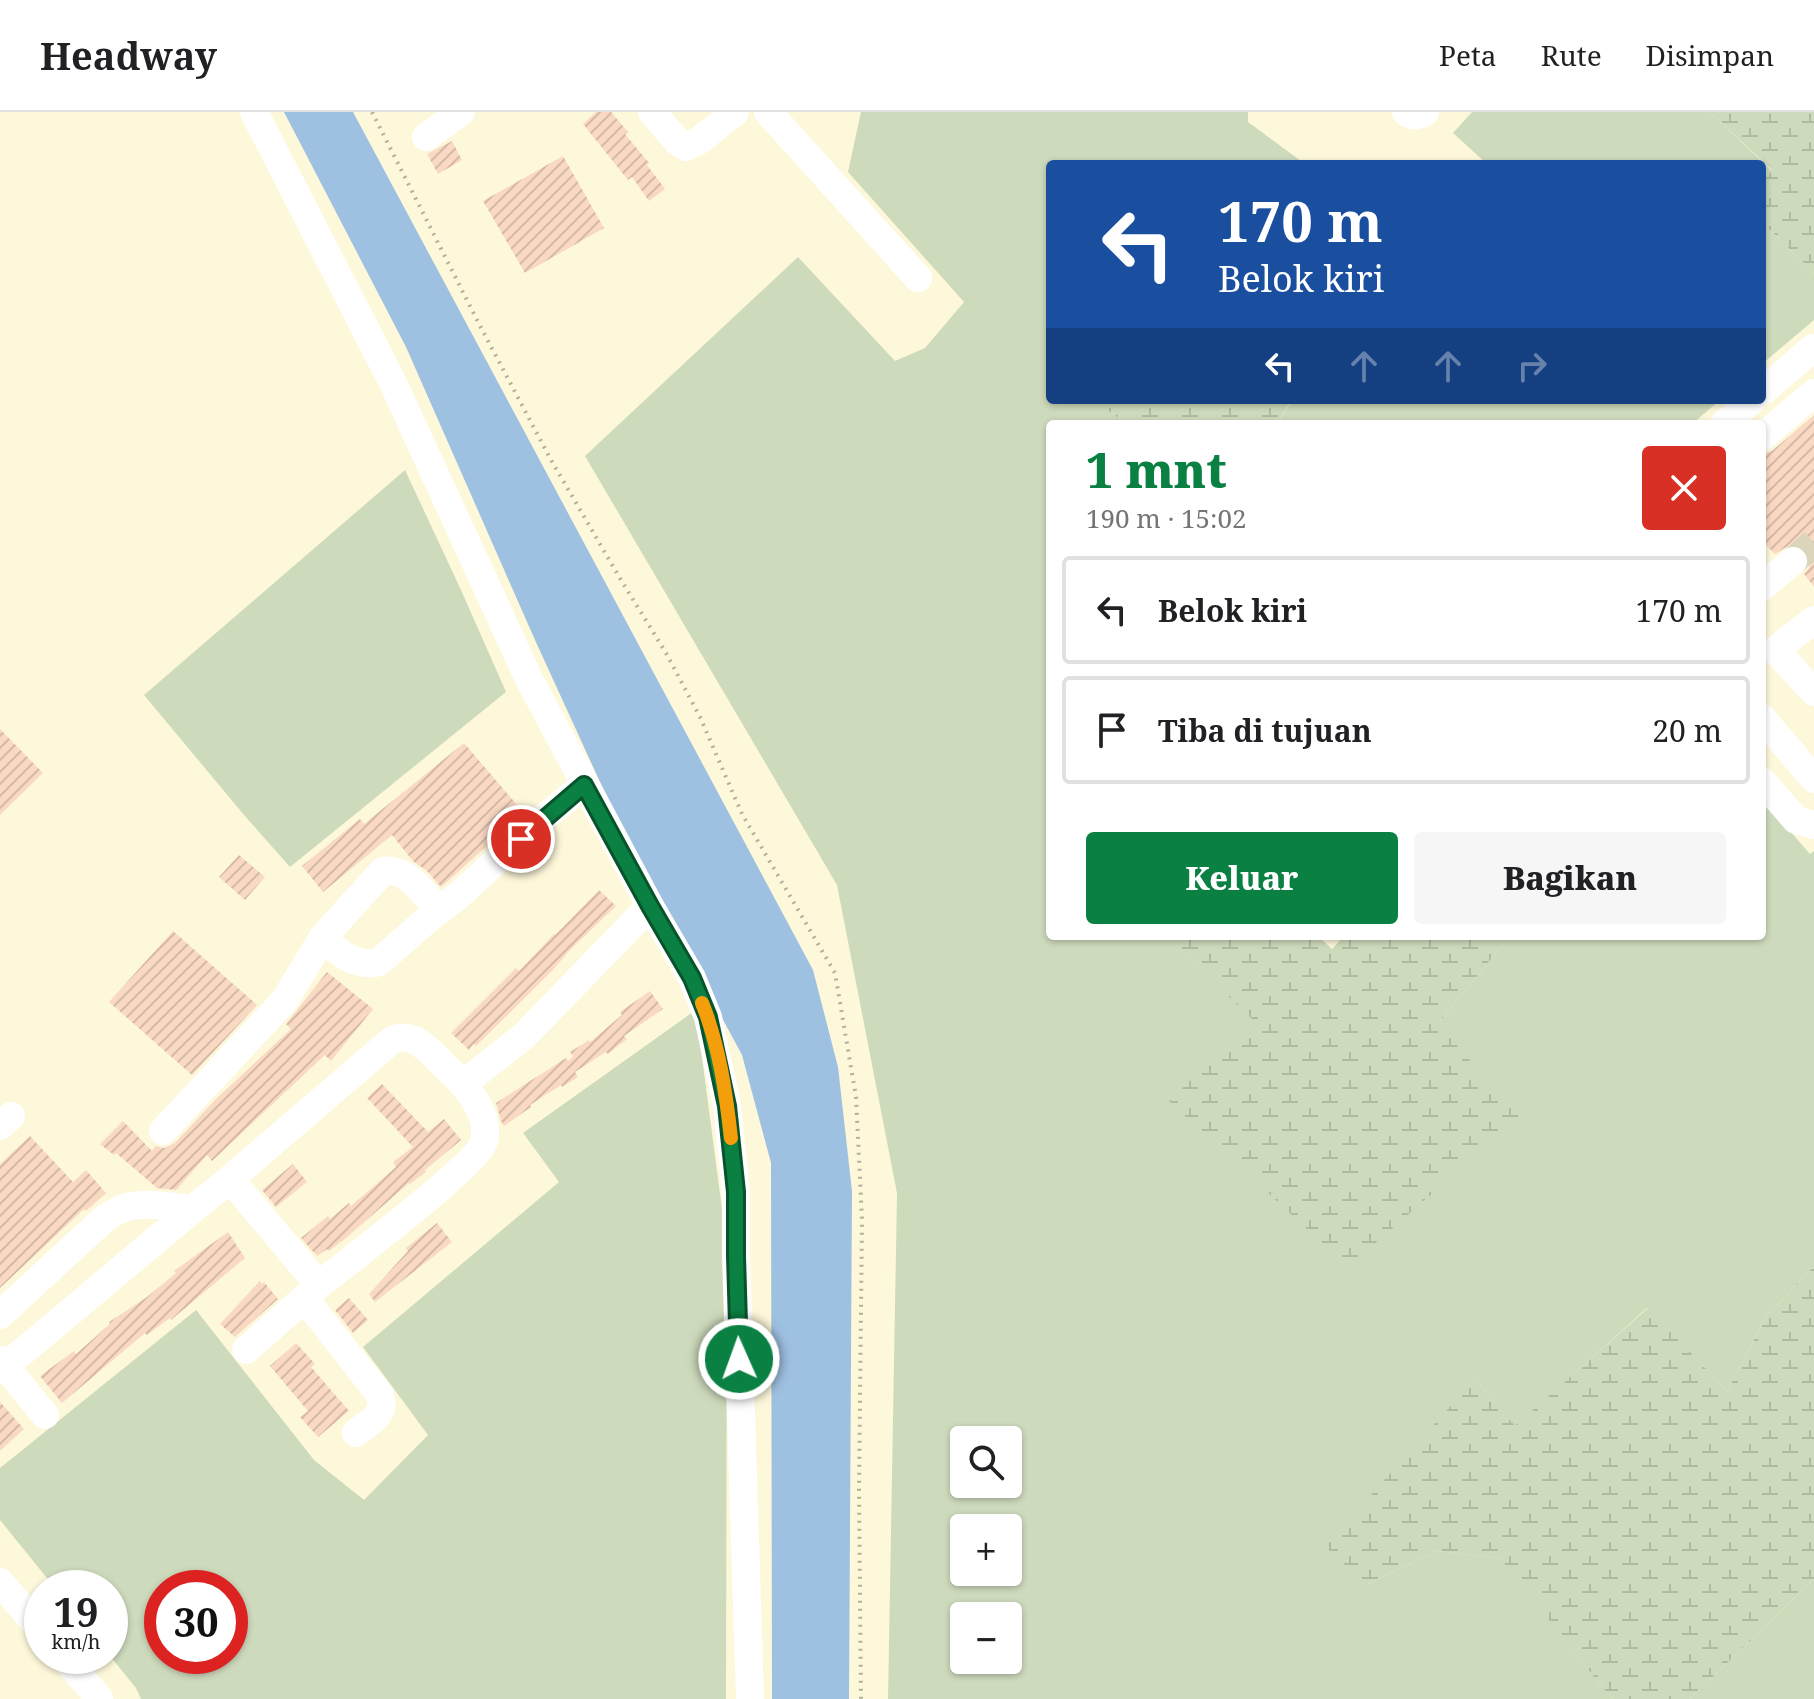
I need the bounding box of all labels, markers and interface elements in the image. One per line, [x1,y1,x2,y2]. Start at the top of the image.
text: Headway [40,29,217,81]
text: Peta [1439,36,1497,74]
text: Rute [1541,36,1602,74]
text: Disimpan [1646,36,1774,74]
text: 170 m [1218,182,1383,258]
icon: left [1086,192,1190,296]
text: Belok kiri [1218,254,1384,303]
icon: left [1258,344,1302,388]
icon: ahead [1342,344,1386,388]
icon: ahead [1426,344,1470,388]
icon: right [1510,344,1554,388]
text: 1 mnt [1086,437,1227,502]
button: close [1642,446,1726,530]
text: 190 m · 15:02 [1086,500,1247,536]
icon: left [1090,588,1134,632]
text: Belok kiri [1158,590,1307,631]
text: 170 m [1636,590,1722,631]
icon: arrive [1090,708,1134,752]
text: Tiba di tujuan [1158,710,1372,751]
text: 20 m [1652,710,1722,751]
pin [487,805,555,873]
icon: arrive [499,817,543,861]
button: Keluar [1086,832,1398,924]
button: Bagikan [1414,832,1726,924]
position arrow [697,1317,781,1401]
map controls [950,1426,1022,1674]
button: search [950,1426,1022,1498]
button: + [950,1514,1022,1586]
speed limit sign: 30 [144,1570,248,1674]
text: 19 [53,1584,99,1639]
button: − [950,1602,1022,1674]
text: km/h [51,1628,101,1655]

